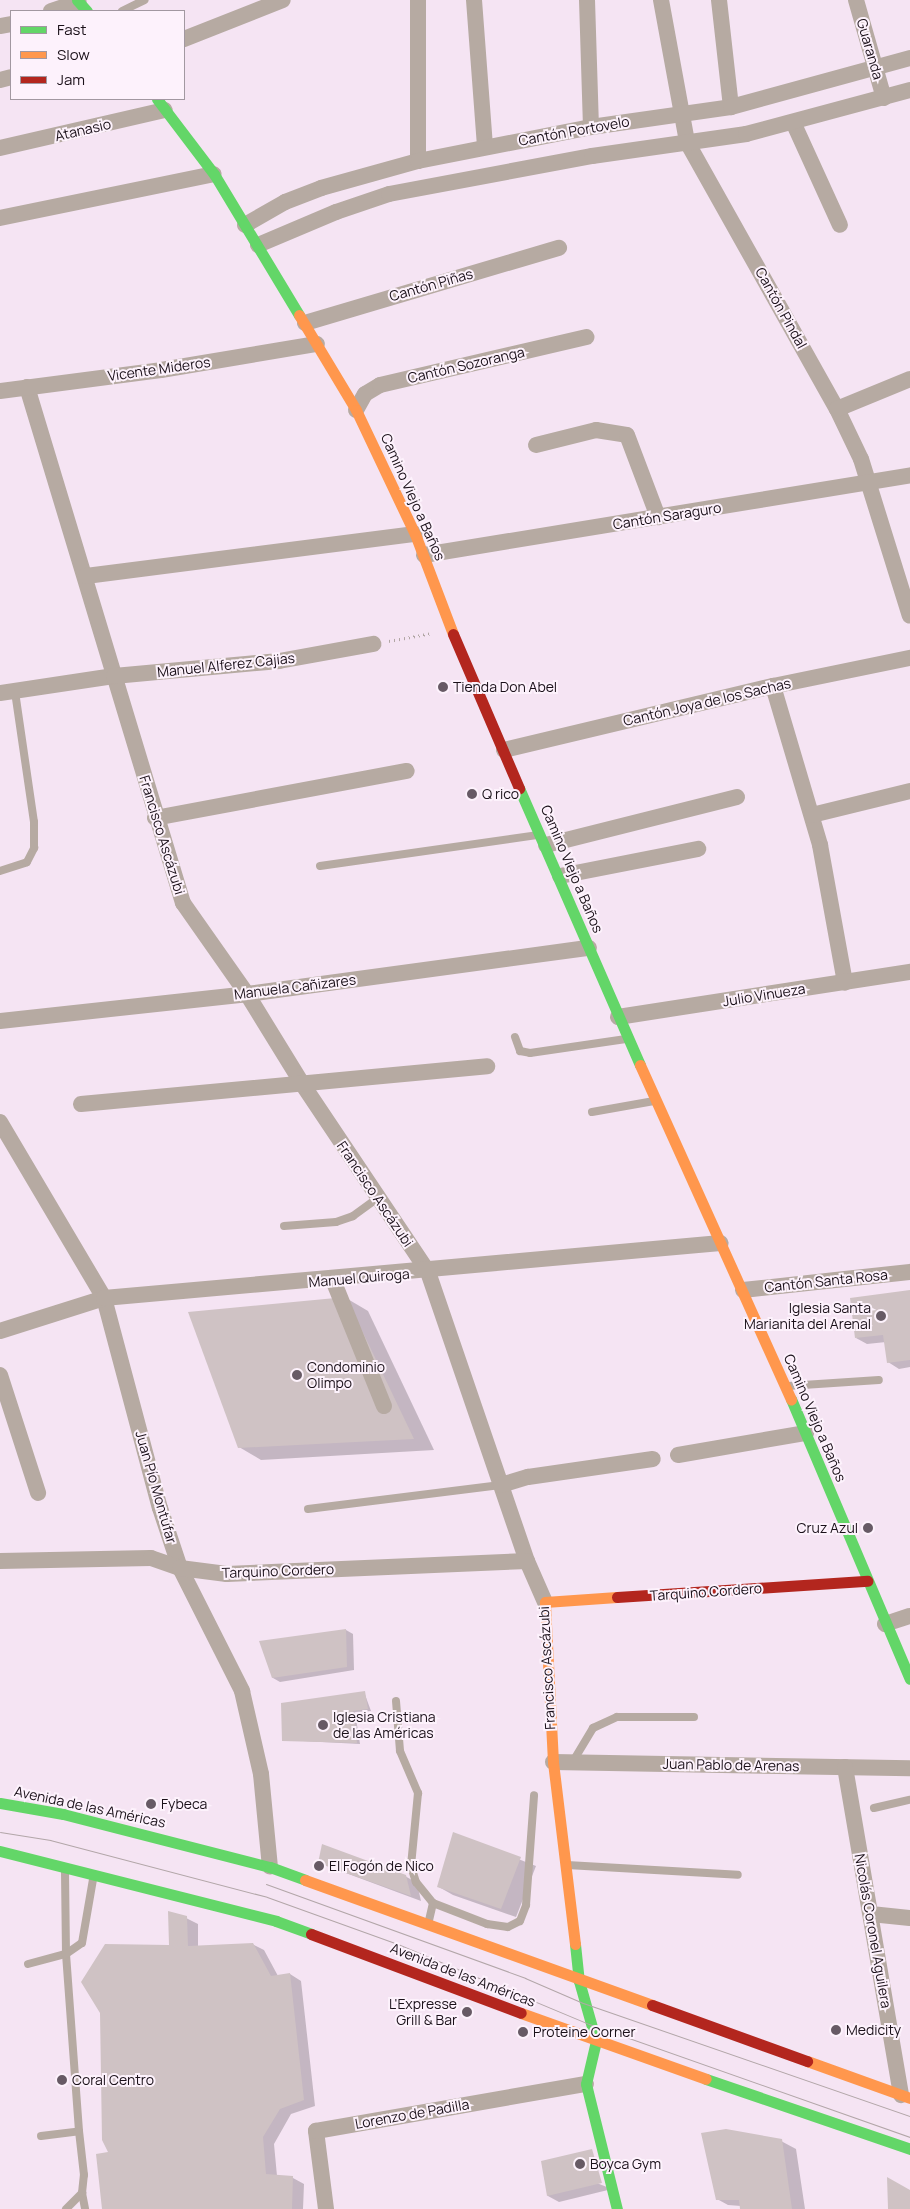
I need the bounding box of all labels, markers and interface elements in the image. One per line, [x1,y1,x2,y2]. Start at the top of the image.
legend [10,10,185,100]
street label: Guaranda [853,16,887,82]
text: Fast [57,19,86,40]
text: Slow [57,44,90,65]
text: Jam [57,69,85,90]
street label: Cantón Portovelo [517,113,631,149]
street label: Atanasio [53,115,113,145]
street label: Cantón Pindal [752,264,810,352]
street label: Cantón Piñas [387,265,475,305]
street label: Cantón Sozoranga [406,343,526,387]
street label: Vicente Mideros [107,353,211,385]
street label: Camino Viejo a Baños [377,431,449,563]
street label: Cantón Saraguro [612,499,722,533]
street label: Manuel Alferez Cajias [156,649,296,681]
street label: Cantón Joya de los Sachas [622,675,792,729]
place label: Tienda Don Abel [453,679,557,695]
marker: Tienda Don Abel [437,681,449,693]
street label: Francisco Ascázubi [136,773,188,897]
place label: Q rico [482,786,519,802]
marker: Q rico [466,788,478,800]
street label: Camino Viejo a Baños [537,803,607,935]
street label: Manuela Cañizares [233,971,357,1003]
street label: Julio Vinueza [721,980,807,1010]
street label: Francisco Ascázubi [333,1138,417,1250]
street label: Manuel Quiroga [308,1265,410,1291]
street label: Cantón Santa Rosa [764,1266,888,1296]
place label: Iglesia Santa Marianita del Arenal [744,1300,871,1332]
marker: Iglesia Santa Marianita del Arenal [875,1310,887,1322]
street label: Camino Viejo a Baños [780,1352,850,1484]
place label: Condominio Olimpo [307,1359,385,1391]
marker: Condominio Olimpo [291,1369,303,1381]
street label: Juan Pío Montúfar [132,1429,180,1545]
place label: Cruz Azul [797,1520,858,1536]
marker: Cruz Azul [862,1522,874,1534]
street label: Tarquino Cordero [222,1561,334,1581]
street label: Tarquino Cordero [649,1580,763,1604]
street label: Francisco Ascázubi [535,1606,559,1730]
place label: Iglesia Cristiana de las Américas [333,1709,436,1741]
marker: Iglesia Cristiana de las Américas [317,1719,329,1731]
street label: Juan Pablo de Arenas [663,1755,799,1775]
street label: Avenida de las Américas [13,1783,167,1831]
place label: Fybeca [161,1796,207,1812]
marker: Fybeca [145,1798,157,1810]
street label: Nicolás Coronel Aguilera [851,1852,895,2010]
place label: El Fogón de Nico [329,1858,434,1874]
marker: El Fogón de Nico [313,1860,325,1872]
street label: Avenida de las Américas [388,1940,538,2010]
place label: L'Expresse Grill & Bar [389,1996,457,2028]
marker: L'Expresse Grill & Bar [461,2006,473,2018]
place label: Medicity [846,2022,901,2038]
place label: Proteine Corner [533,2024,636,2040]
marker: Medicity [830,2024,842,2036]
marker: Proteine Corner [517,2026,529,2038]
place label: Coral Centro [72,2072,154,2088]
marker: Coral Centro [56,2074,68,2086]
street label: Lorenzo de Padilla [354,2096,470,2132]
place label: Boyca Gym [590,2156,661,2172]
marker: Boyca Gym [574,2158,586,2170]

